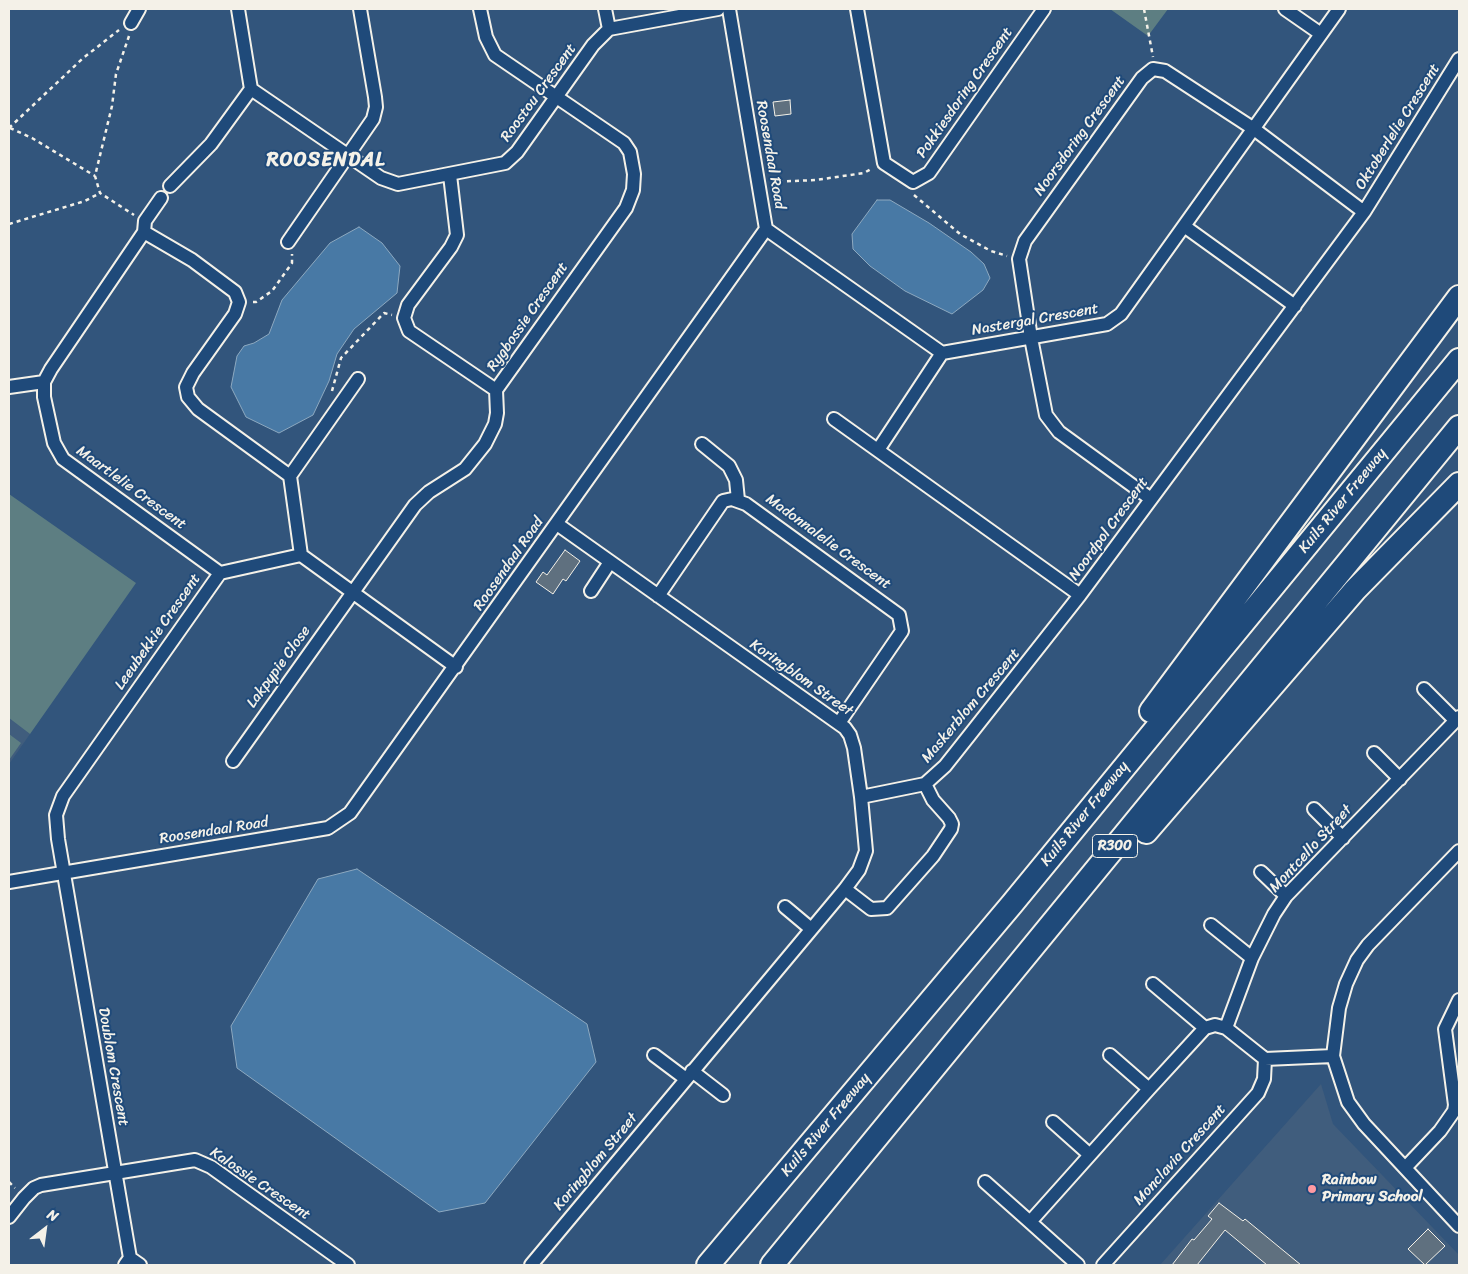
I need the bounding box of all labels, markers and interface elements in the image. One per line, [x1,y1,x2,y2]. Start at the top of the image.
street label: Pokkiesdoring Crescent [913,24,1017,162]
street label: Roostou Crescent [497,40,581,146]
street label: Oktoberlelie Crescent [1352,61,1444,193]
street label: Noorsdoring Crescent [1030,73,1130,199]
street label: Roosendaal Road [752,99,788,211]
district label: ROOSENDAL [265,149,387,173]
street label: Rygbossie Crescent [484,259,572,375]
street label: Nastergal Crescent [970,300,1100,340]
street label: Maartlelie Crescent [73,442,189,534]
street label: Kuils River Freeway [1295,445,1391,557]
street label: Noordpol Crescent [1066,474,1152,584]
street label: Madonnalelie Crescent [762,490,894,594]
street label: Roosendaal Road [470,514,548,614]
street label: Leeubekkie Crescent [111,571,205,693]
street label: Lakpypie Close [243,622,315,712]
street label: Koringblom Street [746,636,856,720]
street label: Maskerblom Crescent [918,645,1024,767]
street label: Kuils River Freeway [1037,758,1133,870]
street label: Montcello Street [1266,801,1356,897]
street label: Roosendaal Road [158,814,270,848]
road number: R300 [1092,834,1138,858]
street label: Doublom Crescent [94,1006,132,1128]
street label: Kuils River Freeway [777,1070,875,1180]
street label: Monclavia Crescent [1130,1101,1230,1209]
street label: Koringblom Street [550,1110,642,1214]
street label: Kalossie Crescent [206,1144,314,1224]
place label: Rainbow Primary School [1322,1171,1423,1206]
marker: Rainbow Primary School [1306,1183,1318,1195]
text: N [42,1202,63,1229]
north arrow [20,1204,70,1254]

